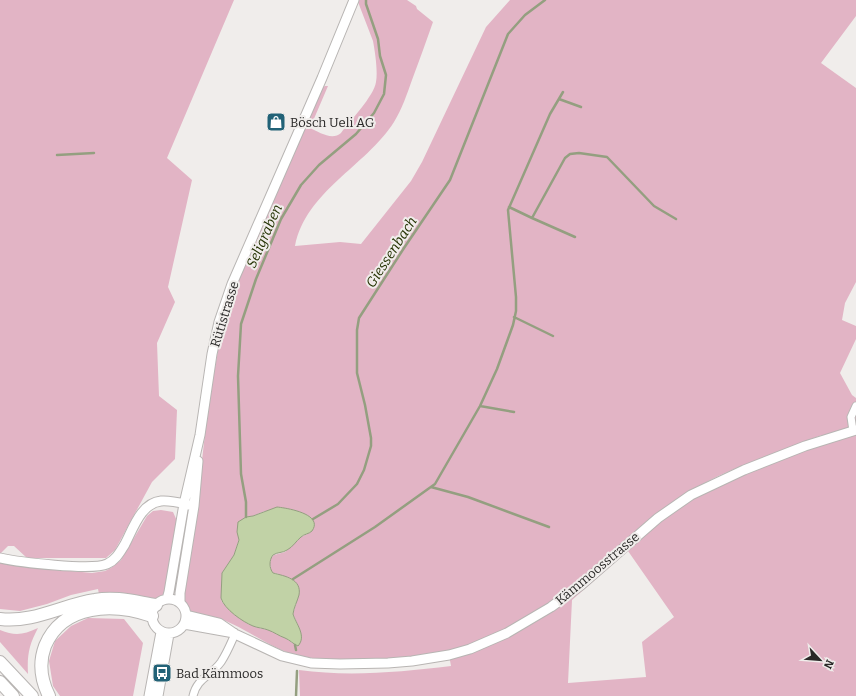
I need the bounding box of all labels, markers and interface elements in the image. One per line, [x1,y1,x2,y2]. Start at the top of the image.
shop icon: Bösch Ueli AG [265,111,287,133]
place label: Bösch Ueli AG [290,115,375,130]
water label: Seligraben [243,202,286,271]
water label: Giessenbach [362,214,421,291]
street label: Rütistrasse [207,279,242,349]
street label: Kämmoosstrasse [552,529,642,608]
north arrow [800,640,840,680]
text: N [821,657,836,671]
bus stop icon: Bad Kämmoos [151,662,173,684]
place label: Bad Kämmoos [176,666,263,681]

